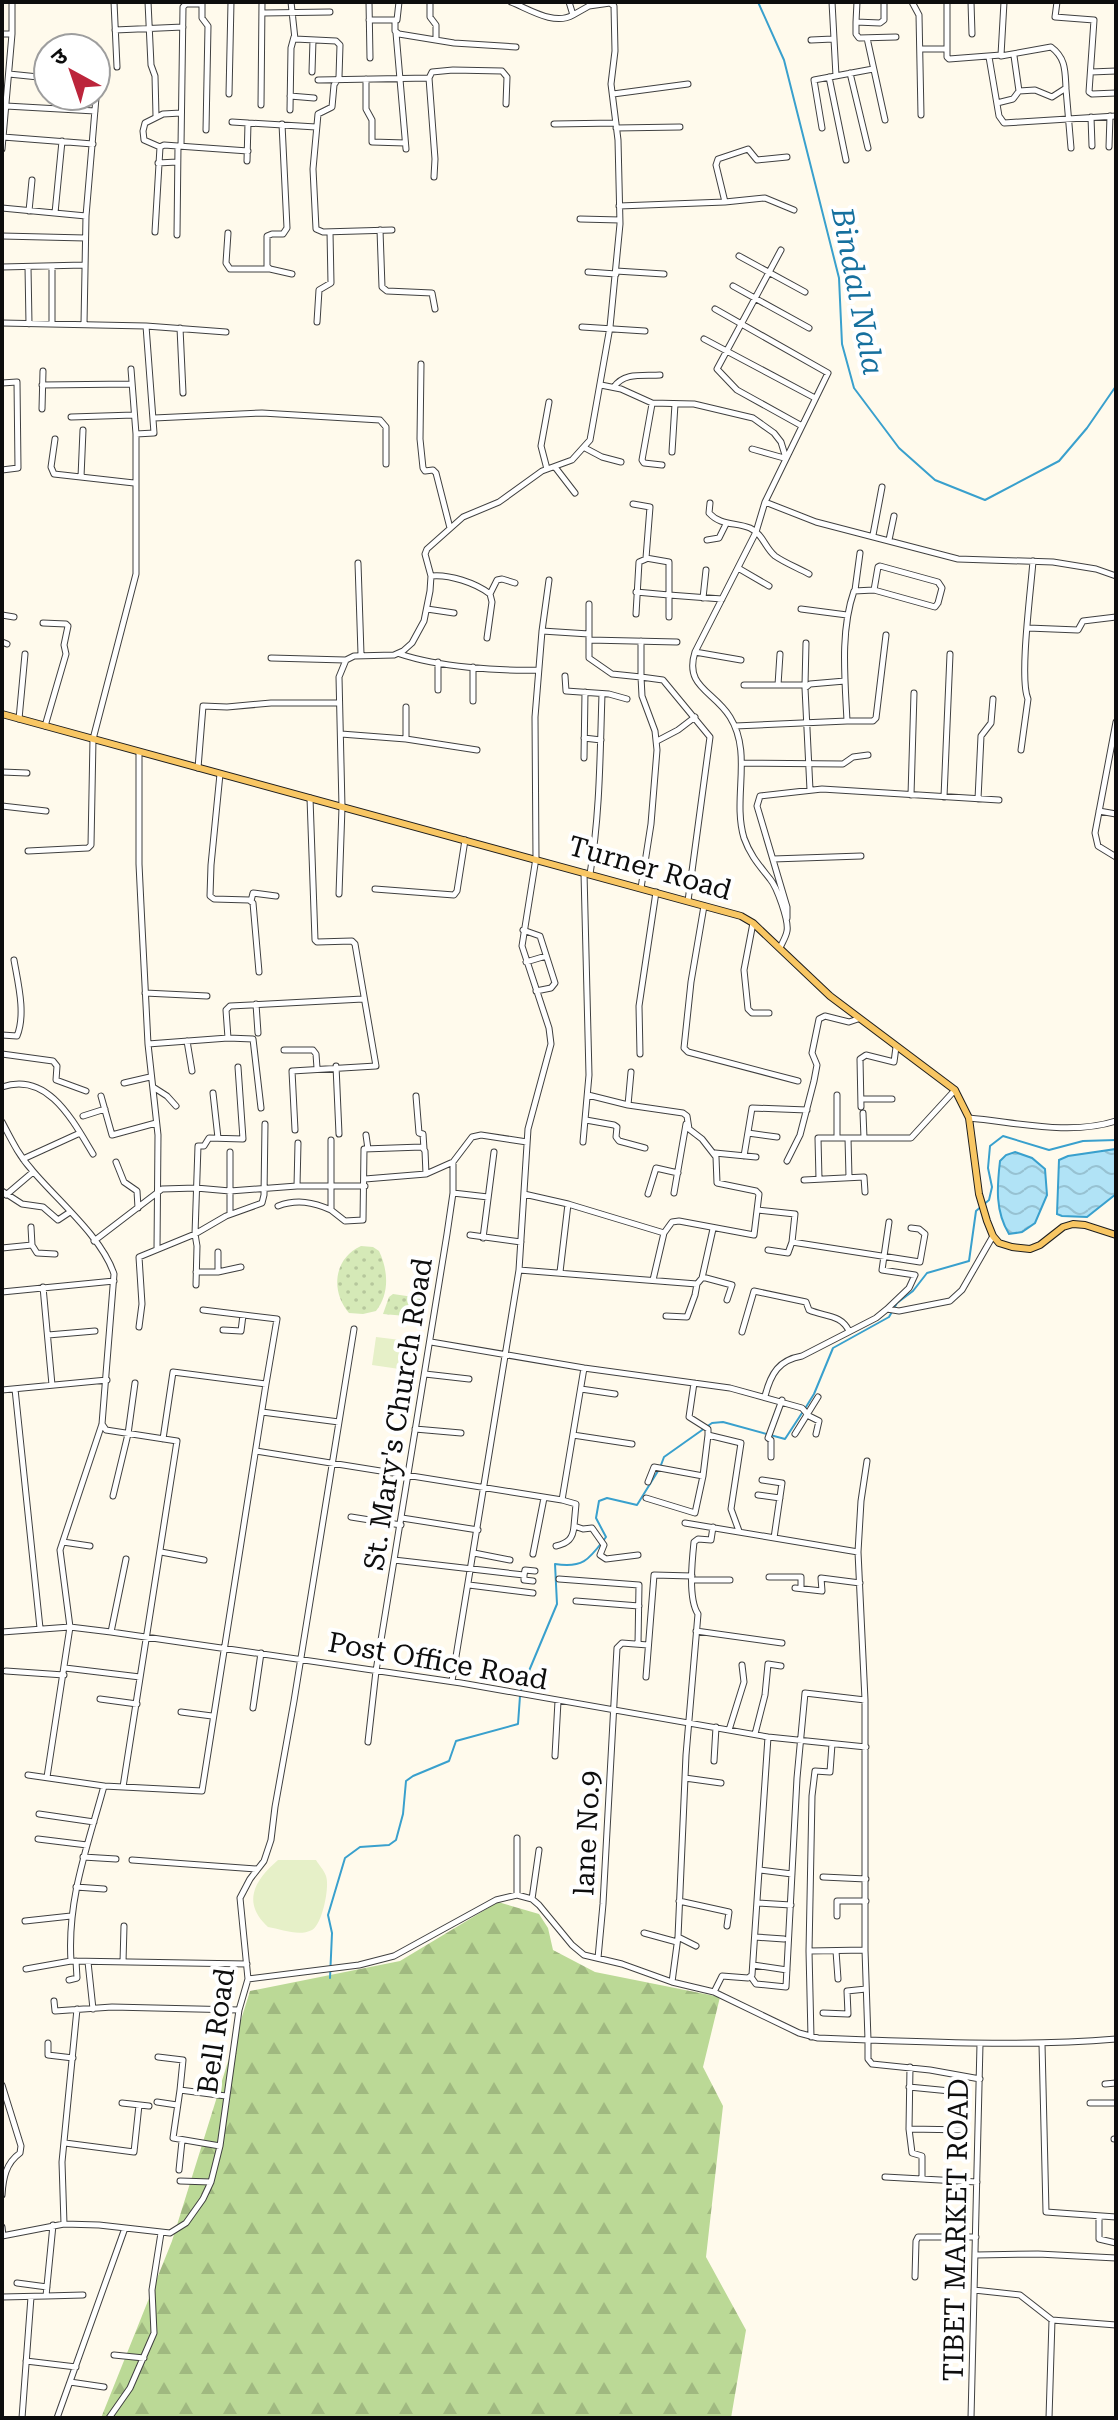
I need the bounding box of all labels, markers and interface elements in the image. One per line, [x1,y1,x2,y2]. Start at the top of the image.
north arrow [32,32,112,112]
text: उ [46,43,73,71]
water label: Bindal Nala [824,203,891,378]
street label: Turner Road [565,829,735,907]
street label: St. Mary's Church Road [357,1255,439,1573]
street label: Post Office Road [326,1625,551,1697]
street label: lane No.9 [567,1770,607,1896]
street label: Bell Road [191,1966,241,2096]
street label: TIBET MARKET ROAD [937,2078,975,2382]

